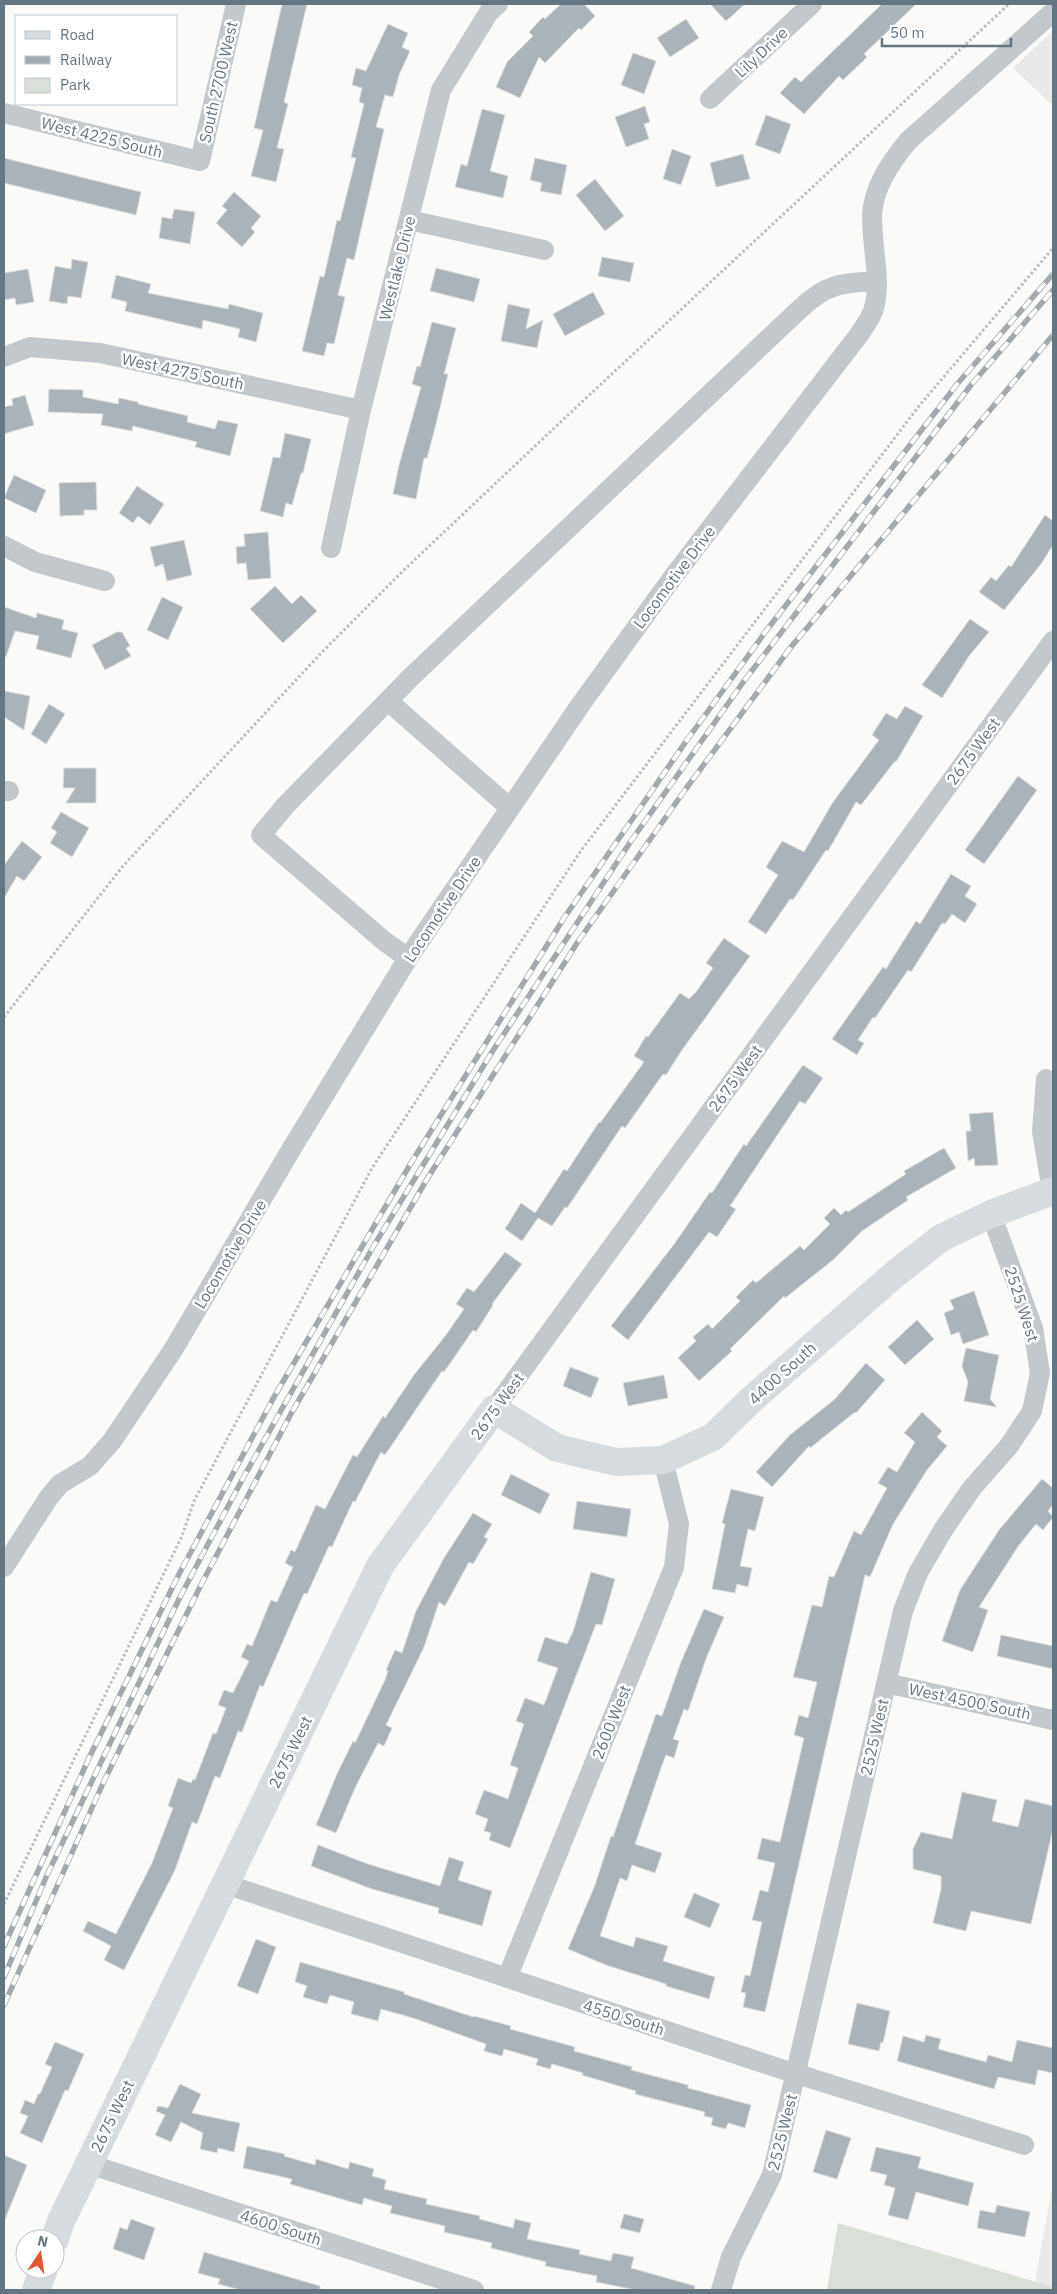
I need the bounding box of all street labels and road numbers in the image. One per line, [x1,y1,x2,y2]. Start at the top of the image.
street label: South 2700 West [194,19,242,145]
street label: Lily Drive [730,22,792,82]
street label: West 4225 South [39,112,165,162]
street label: Westlake Drive [374,214,420,322]
street label: West 4275 South [120,348,246,394]
street label: Locomotive Drive [629,521,719,632]
street label: 2675 West [942,713,1004,789]
street label: Locomotive Drive [399,852,485,966]
street label: 2675 West [704,1040,766,1116]
street label: Locomotive Drive [190,1196,271,1312]
street label: 2525 West [1000,1264,1044,1344]
street label: 4400 South [744,1337,820,1409]
street label: 2675 West [466,1368,528,1444]
street label: West 4500 South [907,1678,1033,1724]
street label: 2600 West [587,1682,635,1762]
street label: 2525 West [855,1697,893,1777]
street label: 2675 West [264,1712,316,1792]
street label: 4550 South [581,1994,667,2040]
street label: 2675 West [86,2076,138,2156]
street label: 2525 West [763,2092,801,2172]
street label: 4600 South [238,2204,324,2250]

